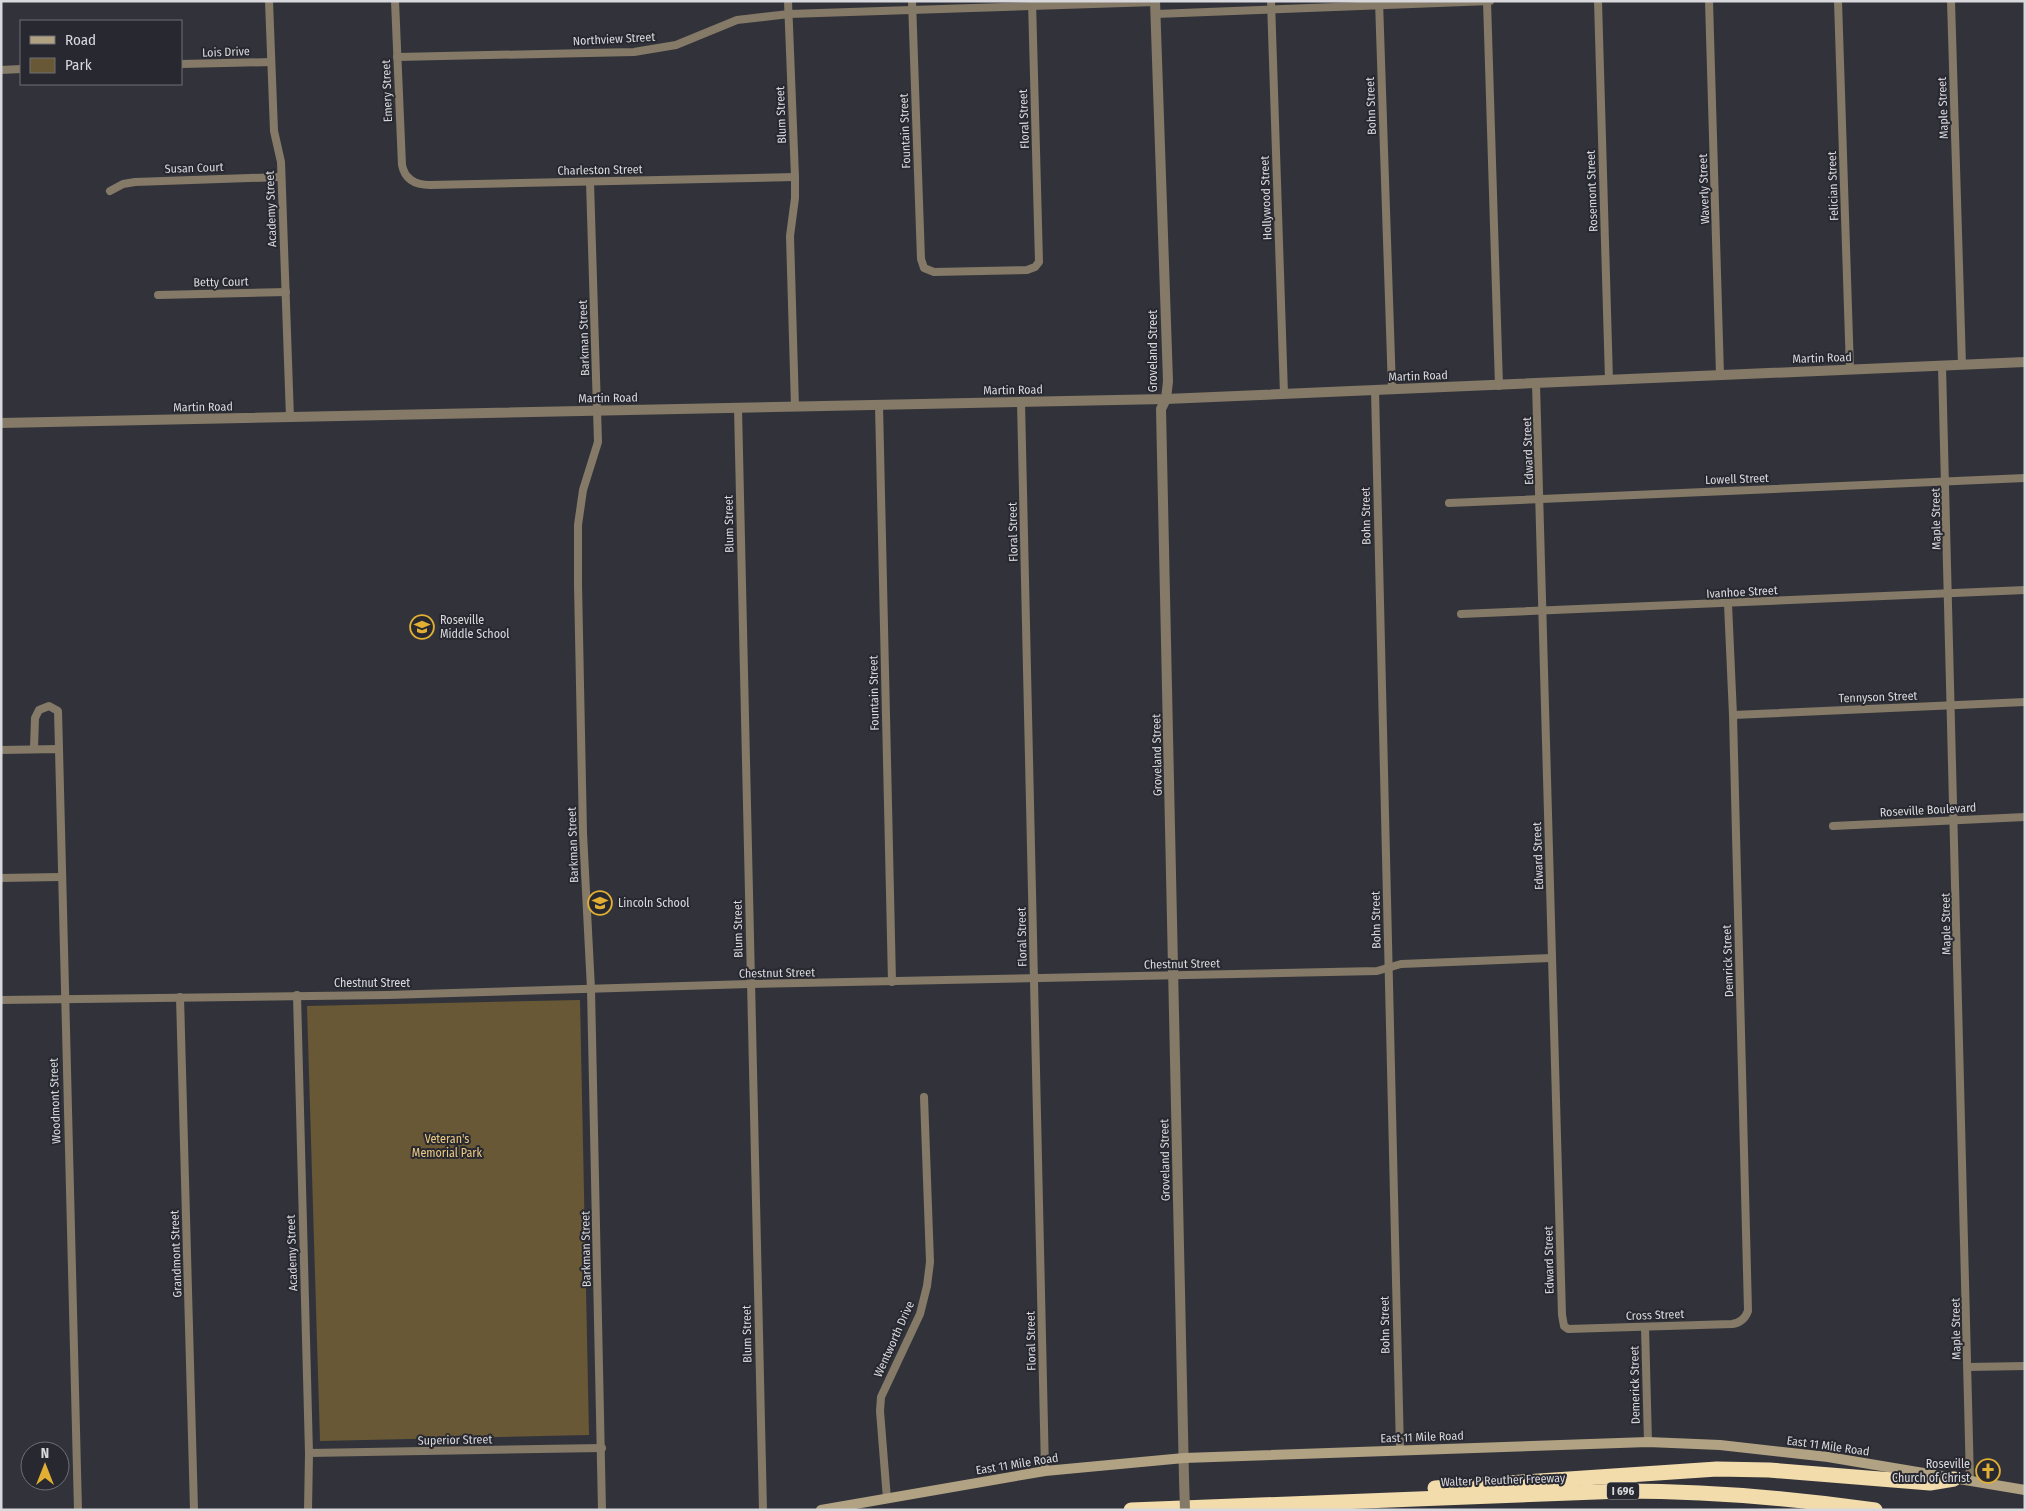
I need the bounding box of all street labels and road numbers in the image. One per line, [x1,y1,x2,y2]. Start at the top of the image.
street label: Northview Street [572,30,656,48]
street label: Lois Drive [202,44,250,60]
street label: Emery Street [379,59,395,122]
street label: Bohn Street [1363,77,1379,135]
street label: Maple Street [1935,77,1951,139]
street label: Blum Street [773,86,789,144]
street label: Floral Street [1016,89,1032,149]
street label: Fountain Street [897,93,913,169]
street label: Rosemont Street [1584,150,1600,232]
street label: Felician Street [1825,151,1841,221]
street label: Waverly Street [1696,153,1712,224]
street label: Hollywood Street [1258,156,1274,240]
street label: Susan Court [164,160,224,176]
street label: Charleston Street [557,162,643,178]
street label: Academy Street [263,171,279,247]
street label: Betty Court [193,275,249,289]
street label: Barkman Street [576,300,592,376]
street label: Groveland Street [1146,310,1160,392]
street label: Martin Road [1792,350,1852,366]
street label: Martin Road [1388,368,1448,384]
street label: Martin Road [983,382,1043,398]
street label: Martin Road [578,390,638,406]
street label: Martin Road [173,399,233,415]
street label: Edward Street [1520,417,1536,485]
street label: Lowell Street [1705,471,1769,487]
street label: Bohn Street [1358,487,1374,545]
street label: Maple Street [1928,488,1944,550]
street label: Blum Street [721,495,737,553]
street label: Floral Street [1005,502,1021,562]
street label: Ivanhoe Street [1706,583,1778,601]
street label: Fountain Street [866,655,882,731]
street label: Tennyson Street [1838,689,1918,705]
street label: Groveland Street [1149,714,1165,796]
street label: Roseville Boulevard [1879,800,1977,820]
street label: Barkman Street [565,807,581,883]
street label: Edward Street [1530,822,1546,890]
street label: Bohn Street [1368,891,1384,949]
street label: Maple Street [1938,893,1954,955]
street label: Blum Street [730,900,746,958]
street label: Floral Street [1014,907,1030,967]
street label: Demrick Street [1720,925,1736,997]
street label: Chestnut Street [1144,956,1220,972]
street label: Chestnut Street [739,965,815,981]
street label: Chestnut Street [334,976,410,990]
street label: Woodmont Street [47,1058,63,1144]
street label: Groveland Street [1157,1119,1173,1201]
street label: Grandmont Street [167,1210,185,1298]
street label: Barkman Street [578,1211,594,1287]
street label: Academy Street [284,1215,300,1291]
street label: Edward Street [1541,1226,1557,1294]
street label: Bohn Street [1377,1296,1393,1354]
street label: Maple Street [1948,1298,1964,1360]
street label: Wentworth Drive [871,1299,917,1379]
street label: Blum Street [739,1305,755,1363]
street label: Cross Street [1626,1307,1685,1323]
street label: Floral Street [1023,1311,1039,1371]
street label: Demerick Street [1627,1346,1643,1424]
street label: East 11 Mile Road [1380,1429,1464,1445]
street label: Superior Street [418,1432,492,1448]
street label: East 11 Mile Road [1786,1433,1870,1459]
street label: East 11 Mile Road [975,1451,1059,1477]
street label: Walter P Reuther Freeway [1441,1471,1566,1489]
road number: I 696 [1607,1482,1639,1500]

